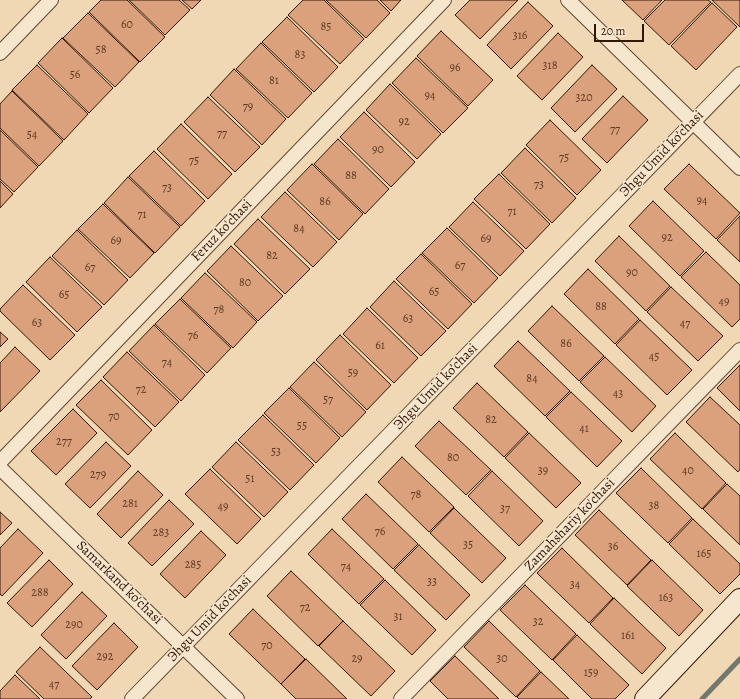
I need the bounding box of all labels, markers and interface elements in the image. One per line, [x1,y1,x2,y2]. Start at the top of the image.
scale bar [596,16,646,42]
house number: 60 [121,18,133,32]
house number: 85 [321,20,331,34]
text: 20 m [601,23,625,39]
house number: 316 [513,29,527,43]
house number: 58 [96,43,106,57]
house number: 83 [295,48,305,62]
house number: 318 [543,59,557,73]
house number: 96 [449,61,461,75]
house number: 56 [70,68,80,82]
house number: 81 [269,74,279,88]
house number: 94 [425,89,435,103]
house number: 320 [575,91,593,105]
house number: 79 [243,100,253,114]
street label: Эhgu Umid ko’chasi [617,107,707,201]
house number: 92 [398,115,410,129]
house number: 77 [610,123,620,137]
house number: 77 [217,127,227,141]
house number: 54 [27,128,37,142]
house number: 90 [372,143,384,157]
house number: 75 [559,151,569,165]
house number: 75 [189,154,199,168]
house number: 88 [345,169,357,183]
house number: 73 [534,178,544,192]
house number: 73 [162,181,172,195]
house number: 94 [697,194,707,208]
house number: 86 [319,195,331,209]
street label: Feruz ko'chasi [188,196,256,266]
house number: 71 [507,205,517,219]
house number: 71 [137,208,147,222]
house number: 84 [293,222,305,236]
house number: 92 [661,231,673,245]
house number: 69 [480,232,492,246]
house number: 69 [110,234,122,248]
house number: 82 [266,249,278,263]
house number: 67 [455,259,465,273]
house number: 67 [85,261,95,275]
house number: 90 [626,266,638,280]
house number: 80 [239,276,251,290]
house number: 65 [429,285,439,299]
house number: 65 [59,288,69,302]
house number: 49 [719,295,729,309]
house number: 88 [595,300,607,314]
house number: 78 [214,303,224,317]
house number: 63 [403,312,413,326]
house number: 63 [32,316,42,330]
house number: 47 [680,317,690,331]
house number: 76 [188,329,198,343]
house number: 86 [560,337,572,351]
house number: 61 [375,339,385,353]
street label: Эhgu Umid ko’chasi [391,340,481,434]
house number: 45 [649,350,659,364]
house number: 74 [162,356,172,370]
house number: 59 [348,366,358,380]
house number: 84 [526,372,538,386]
house number: 72 [136,383,146,397]
house number: 43 [613,387,623,401]
house number: 57 [323,393,333,407]
house number: 70 [108,410,120,424]
house number: 82 [485,413,497,427]
house number: 55 [297,419,307,433]
house number: 41 [579,422,589,436]
house number: 277 [56,435,72,449]
house number: 53 [271,445,281,459]
house number: 80 [447,451,459,465]
house number: 39 [538,464,548,478]
house number: 40 [682,464,694,478]
house number: 279 [90,468,106,482]
house number: 51 [245,472,255,486]
street label: Zamahshariy ko'chasi [521,475,619,575]
house number: 78 [411,488,421,502]
house number: 281 [122,497,138,511]
house number: 38 [649,499,659,513]
house number: 49 [218,500,228,514]
house number: 37 [500,502,510,516]
house number: 76 [375,525,385,539]
house number: 283 [153,526,169,540]
street label: Samarkand ko'chasi [72,538,166,628]
house number: 35 [463,538,473,552]
house number: 36 [608,540,618,554]
house number: 165 [697,547,711,561]
house number: 285 [185,558,201,572]
house number: 74 [341,560,351,574]
street label: Эhgu Umid ko’chasi [165,572,255,666]
house number: 33 [427,575,437,589]
house number: 34 [570,578,580,592]
house number: 288 [31,586,49,600]
house number: 163 [659,591,673,605]
house number: 72 [300,601,310,615]
house number: 31 [393,610,403,624]
house number: 32 [533,615,543,629]
house number: 290 [65,618,83,632]
house number: 161 [621,629,635,643]
house number: 70 [261,639,273,653]
house number: 292 [97,650,113,664]
house number: 29 [351,652,363,666]
house number: 30 [496,652,508,666]
house number: 159 [584,666,598,680]
house number: 47 [49,678,59,692]

